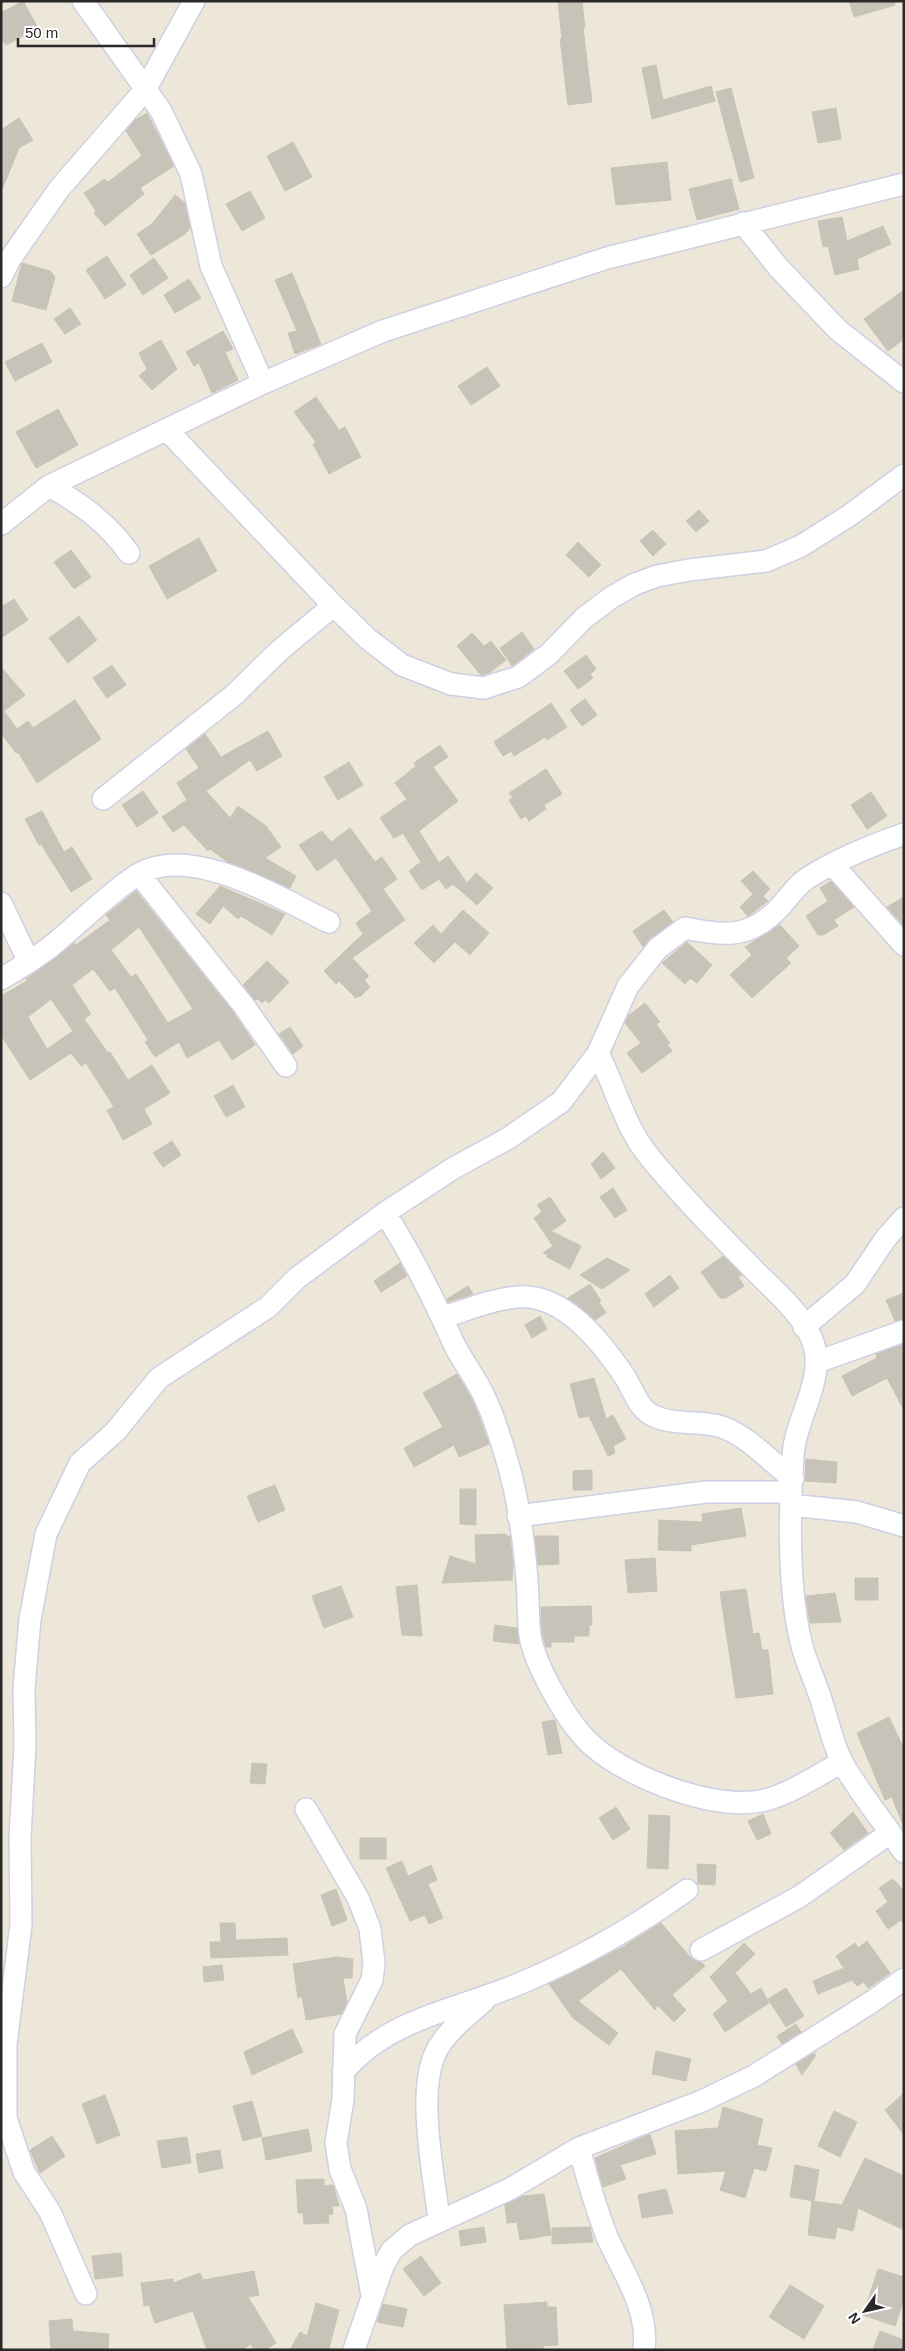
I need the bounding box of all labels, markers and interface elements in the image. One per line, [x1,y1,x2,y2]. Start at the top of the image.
scale bar [18,15,154,47]
text: 50 m [25,24,58,41]
north arrow [840,2286,890,2336]
text: N [845,2310,864,2327]

